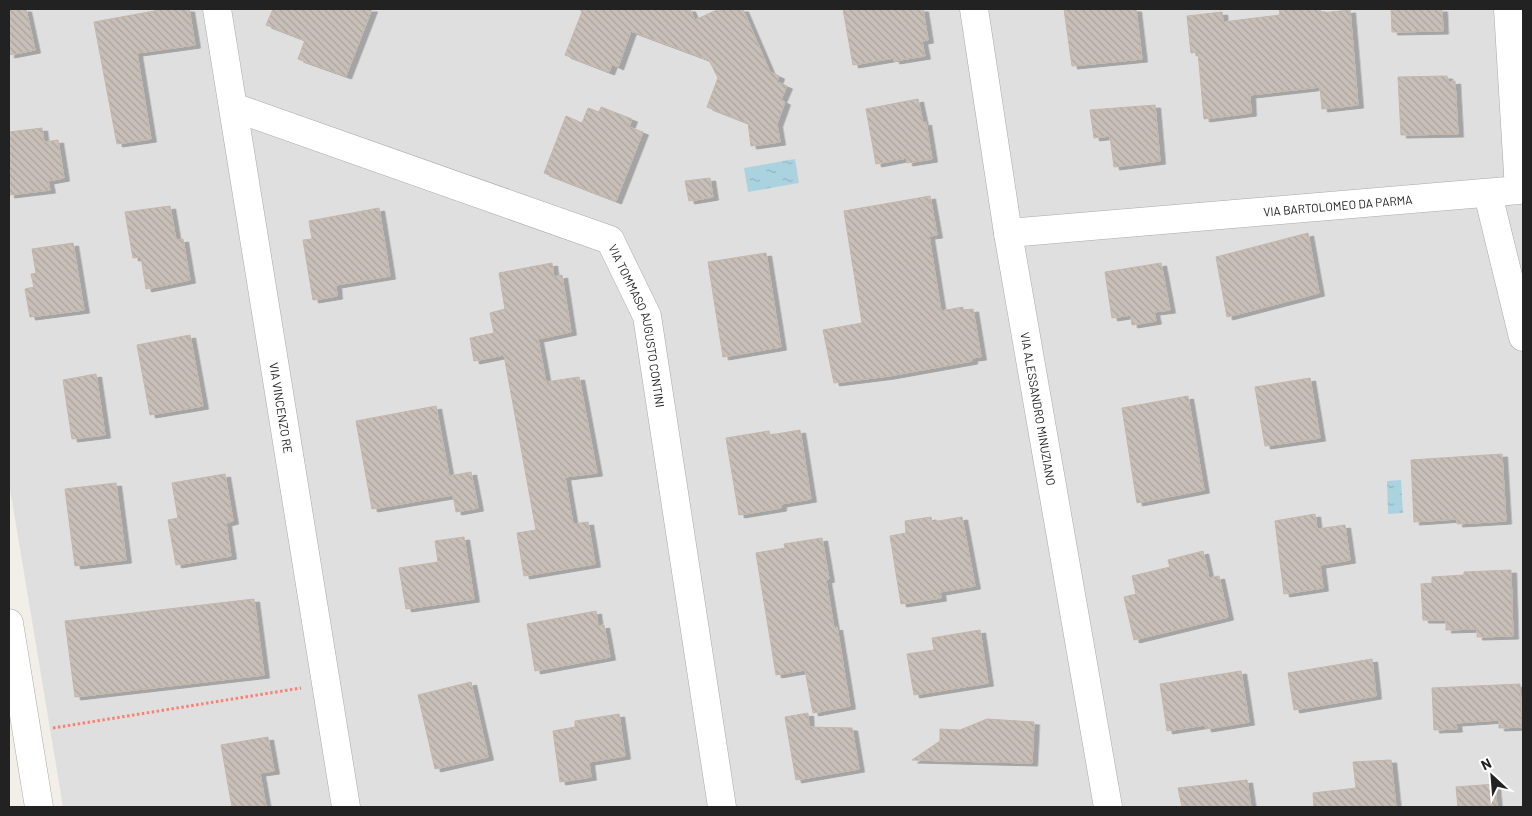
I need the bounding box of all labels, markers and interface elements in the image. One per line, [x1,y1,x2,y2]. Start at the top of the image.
street label: VIA BARTOLOMEO DA PARMA [1263,192,1413,218]
street label: VIA TOMMASO AUGUSTO CONTINI [606,242,668,408]
street label: VIA ALESSANDRO MINUZIANO [1018,331,1059,487]
street label: VIA VINCENZO RE [267,361,296,454]
north arrow [1467,751,1517,801]
text: N [1478,754,1494,774]

